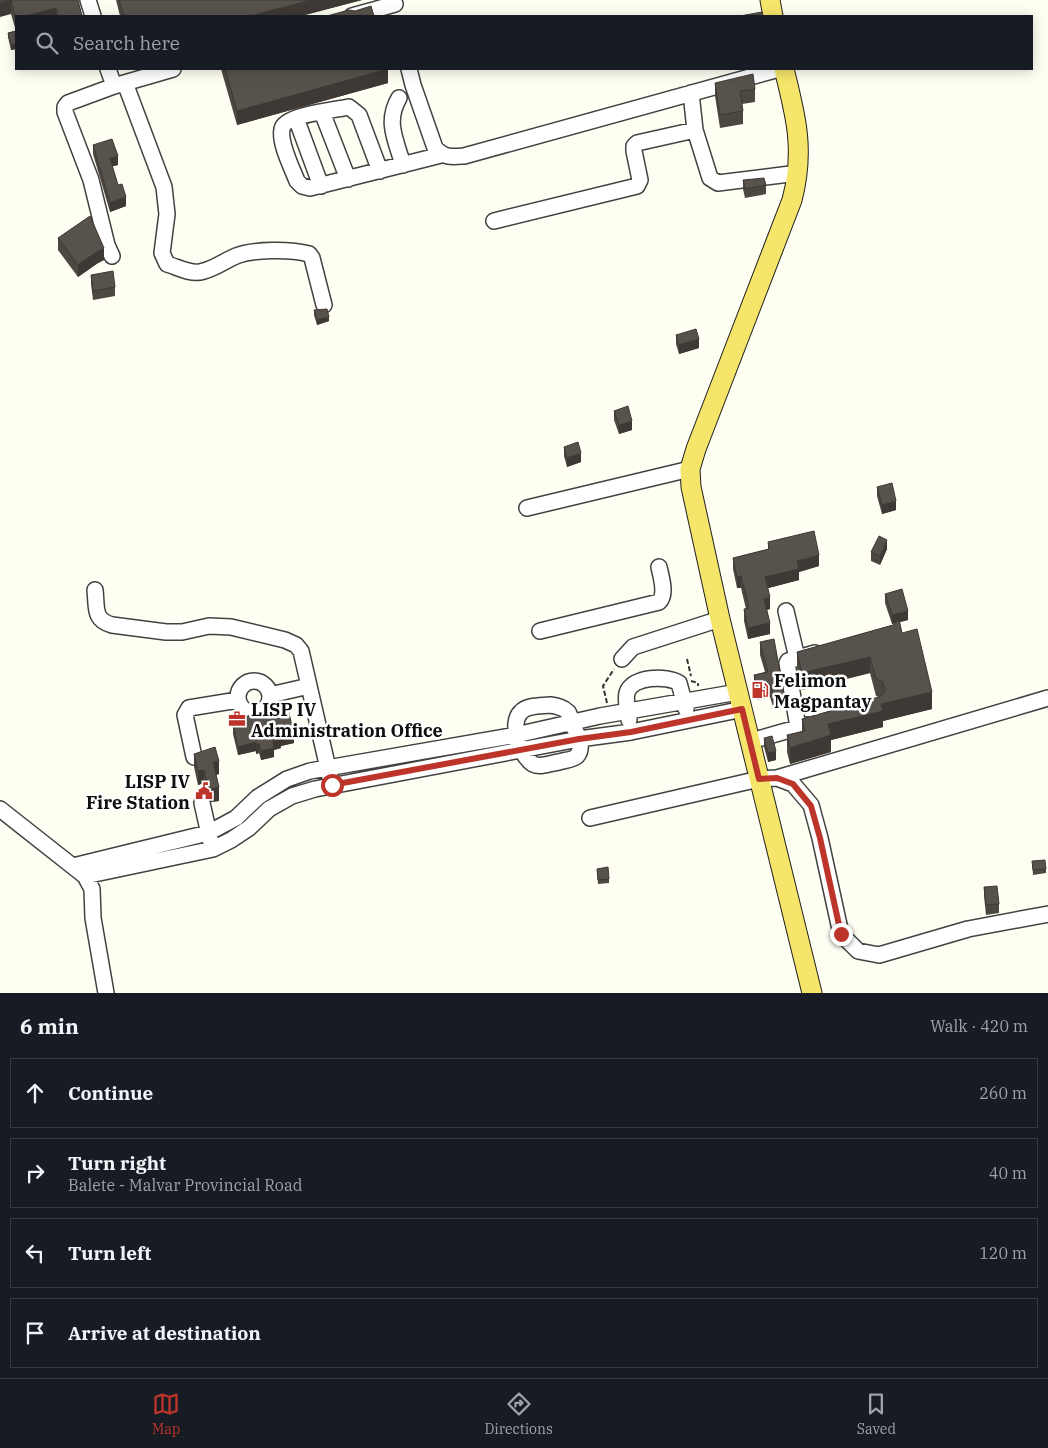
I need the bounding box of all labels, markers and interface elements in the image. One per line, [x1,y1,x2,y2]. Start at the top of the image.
search box [15,15,1033,70]
icon: search [33,29,61,57]
text: Search here [73,31,180,55]
place label: Felimon Magpantay [774,669,872,713]
fuel station icon: Felimon Magpantay [750,680,770,700]
place label: LISP IV Administration Office [251,698,443,742]
office icon: LISP IV Administration Office [227,709,247,729]
place label: LISP IV Fire Station [86,770,191,814]
route start [321,774,344,797]
public building icon: LISP IV Fire Station [194,781,214,801]
route end [830,923,853,946]
text: 6 min [20,1012,79,1040]
text: Walk · 420 m [930,1016,1028,1036]
icon: ahead [21,1079,49,1107]
text: Continue [68,1081,153,1105]
text: 260 m [979,1083,1027,1103]
text: Turn right [68,1151,166,1175]
icon: right [21,1159,49,1187]
text: 40 m [989,1163,1027,1183]
text: Balete - Malvar Provincial Road [68,1175,302,1195]
icon: left [21,1239,49,1267]
text: Turn left [68,1241,151,1265]
text: 120 m [979,1243,1027,1263]
icon: arrive [21,1319,49,1347]
text: Arrive at destination [68,1321,261,1345]
tab: Map [152,1390,180,1438]
tab: Directions [484,1390,553,1438]
tab: Saved [857,1390,896,1438]

